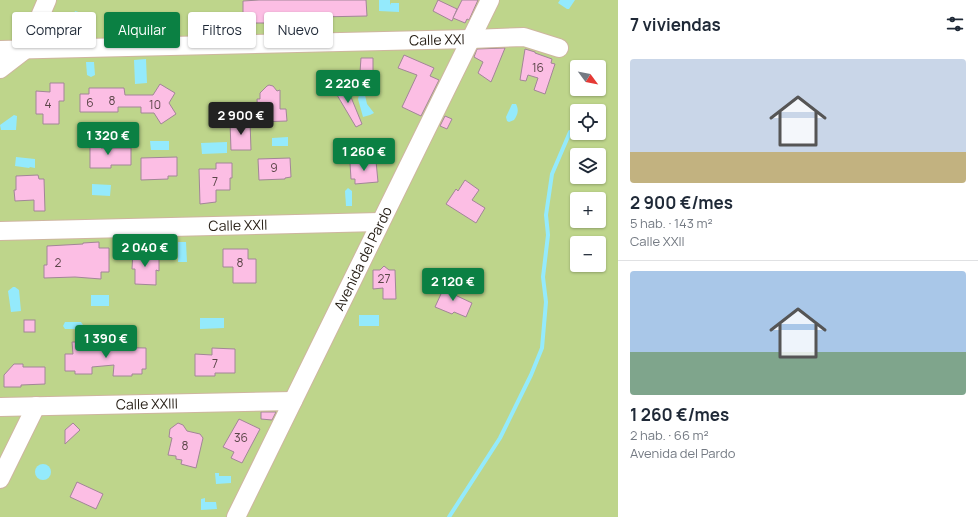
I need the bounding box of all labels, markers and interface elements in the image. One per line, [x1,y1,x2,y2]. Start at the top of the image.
chip: Comprar [12,12,96,48]
chip: Alquilar [104,12,180,48]
chip: Filtros [188,12,256,48]
chip: Nuevo [264,12,333,48]
text: 7 viviendas [630,13,721,36]
icon: filters [944,13,966,35]
street label: Calle XXI [409,29,465,49]
house number: 16 [532,59,544,76]
north arrow [570,60,606,96]
map controls [570,60,606,272]
pin: 2 220 € [311,70,385,104]
text: 2 220 € [325,74,371,92]
icon: home [762,85,834,157]
house number: 8 [109,92,116,109]
house number: 6 [86,94,94,111]
house number: 4 [44,95,52,112]
house number: 10 [149,96,161,113]
pin: 2 900 € [204,102,278,136]
button: locate [570,104,606,140]
text: 2 900 € [217,106,265,124]
pin: 1 320 € [71,122,145,156]
text: 1 320 € [86,126,130,144]
pin: 1 260 € [327,138,401,172]
text: 1 260 € [342,142,386,160]
button: layers [570,148,606,184]
house number: 9 [270,159,278,176]
house number: 7 [212,173,218,190]
text: 2 900 €/mes [630,191,733,214]
button: + [570,192,606,228]
street label: Avenida del Pardo [329,203,396,314]
text: 5 hab. · 143 m² [630,214,713,232]
street label: Calle XXII [208,215,268,235]
text: Calle XXII [630,232,685,250]
pin: 2 040 € [108,234,182,268]
button: − [570,236,606,272]
text: 2 040 € [122,238,168,256]
house number: 2 [55,254,62,271]
house number: 8 [237,254,244,271]
pin: 2 120 € [416,268,490,302]
house number: 27 [378,270,390,287]
text: 2 120 € [431,272,475,290]
icon: home [762,297,834,369]
pin: 1 390 € [69,325,143,359]
text: 1 390 € [84,329,128,347]
house number: 7 [212,355,218,372]
street label: Calle XXIII [116,393,178,414]
text: 1 260 €/mes [630,403,729,426]
text: 2 hab. · 66 m² [630,426,709,444]
house number: 36 [234,429,248,446]
house number: 8 [182,437,189,454]
text: Avenida del Pardo [630,444,735,462]

